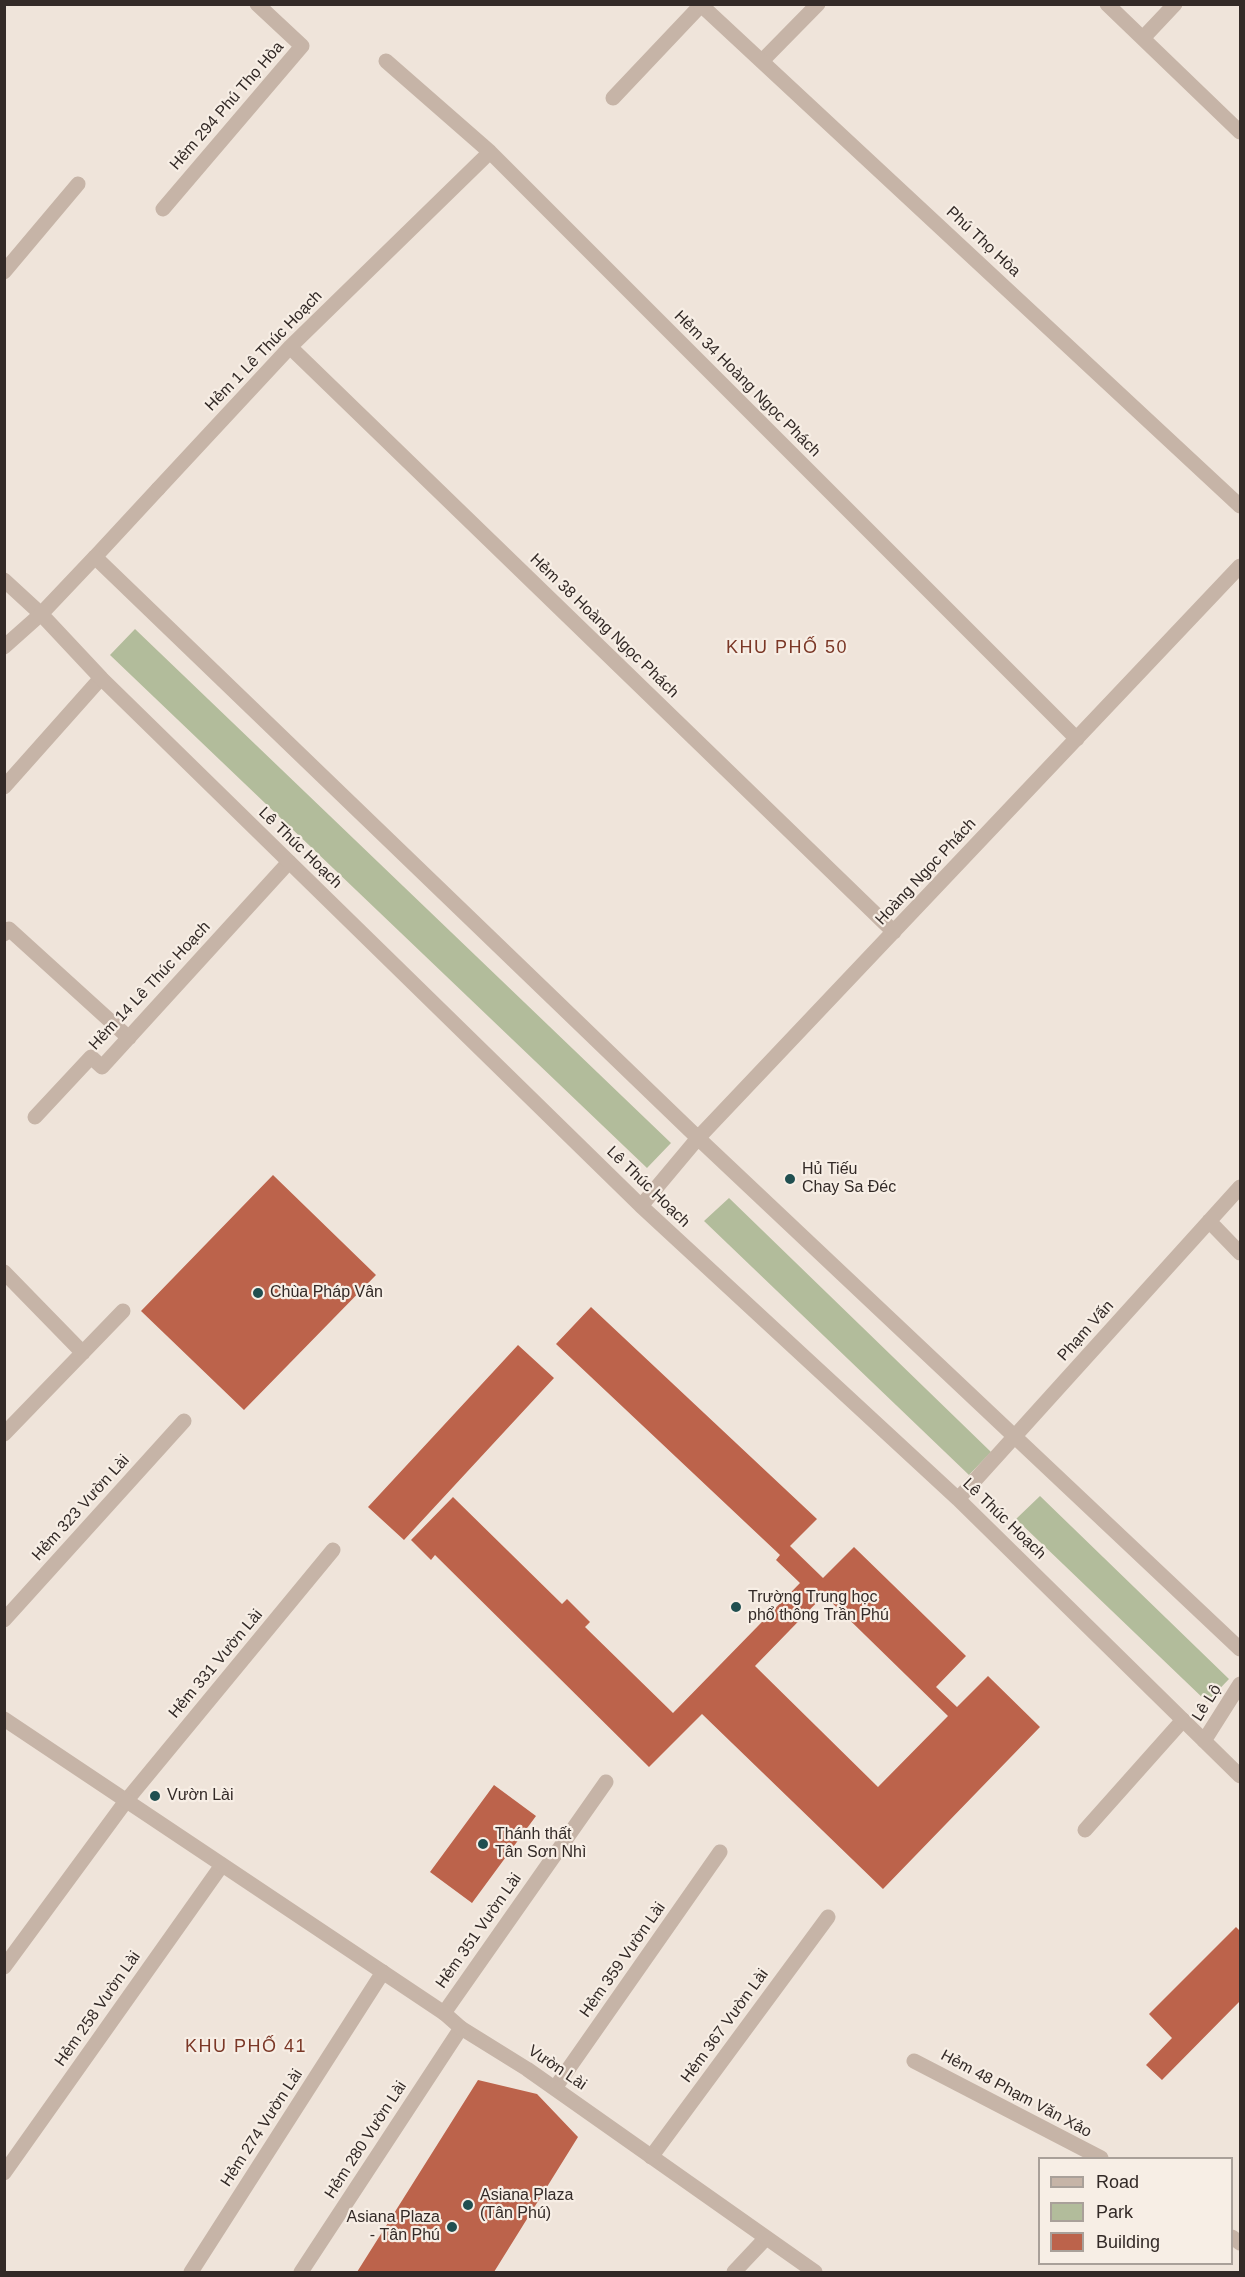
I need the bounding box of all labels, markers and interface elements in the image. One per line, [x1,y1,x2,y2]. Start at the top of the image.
street label: Hẻm 294 Phú Thọ Hòa [166,38,288,174]
street label: Phú Thọ Hòa [942,203,1024,281]
street label: Hẻm 1 Lê Thúc Hoạch [201,287,327,415]
street label: Hẻm 34 Hoàng Ngọc Phách [670,307,824,461]
street label: Hẻm 38 Hoàng Ngọc Phách [526,550,682,702]
district label: KHU PHỐ 50 [726,637,848,659]
street label: Lê Thúc Hoạch [254,803,346,893]
street label: Hoàng Ngọc Phách [872,815,980,929]
street label: Hẻm 14 Lê Thúc Hoạch [85,918,215,1054]
street label: Lê Thúc Hoạch [602,1142,694,1232]
place label: Hủ Tiếu Chay Sa Đéc [802,1160,896,1198]
marker: Hủ Tiếu Chay Sa Đéc [783,1172,797,1186]
place label: Chùa Pháp Vân [270,1283,383,1303]
marker: Chùa Pháp Vân [251,1286,265,1300]
street label: Phạm Vấn [1054,1297,1118,1365]
street label: Hẻm 323 Vườn Lài [28,1451,134,1565]
street label: Lê Thúc Hoạch [958,1474,1050,1564]
place label: Trường Trung học phổ thông Trần Phú [748,1588,889,1626]
marker: Trường Trung học phổ thông Trần Phú [729,1600,743,1614]
street label: Hẻm 331 Vườn Lài [165,1606,267,1722]
street label: Lê Lộ [1188,1681,1226,1725]
place label: Vườn Lài [167,1786,234,1806]
marker: Vườn Lài [148,1789,162,1803]
place label: Thánh thất Tân Sơn Nhì [495,1825,586,1863]
marker: Thánh thất Tân Sơn Nhì [476,1837,490,1851]
street label: Hẻm 351 Vườn Lài [432,1870,526,1992]
street label: Hẻm 359 Vườn Lài [576,1899,670,2021]
street label: Hẻm 258 Vườn Lài [51,1948,145,2070]
street label: Hẻm 367 Vườn Lài [677,1965,773,2087]
district label: KHU PHỐ 41 [185,2036,307,2058]
street label: Vườn Lài [524,2041,590,2095]
street label: Hẻm 48 Phạm Văn Xảo [937,2046,1095,2142]
street label: Hẻm 274 Vườn Lài [217,2066,307,2190]
street label: Hẻm 280 Vườn Lài [321,2078,411,2202]
legend [1038,2157,1233,2265]
text: Road [1096,2172,1139,2192]
place label: Asiana Plaza (Tân Phú) [480,2186,573,2224]
marker: Asiana Plaza (Tân Phú) [461,2198,475,2212]
text: Park [1096,2202,1133,2222]
place label: Asiana Plaza - Tân Phú [347,2208,440,2246]
marker: Asiana Plaza - Tân Phú [445,2220,459,2234]
text: Building [1096,2232,1160,2252]

